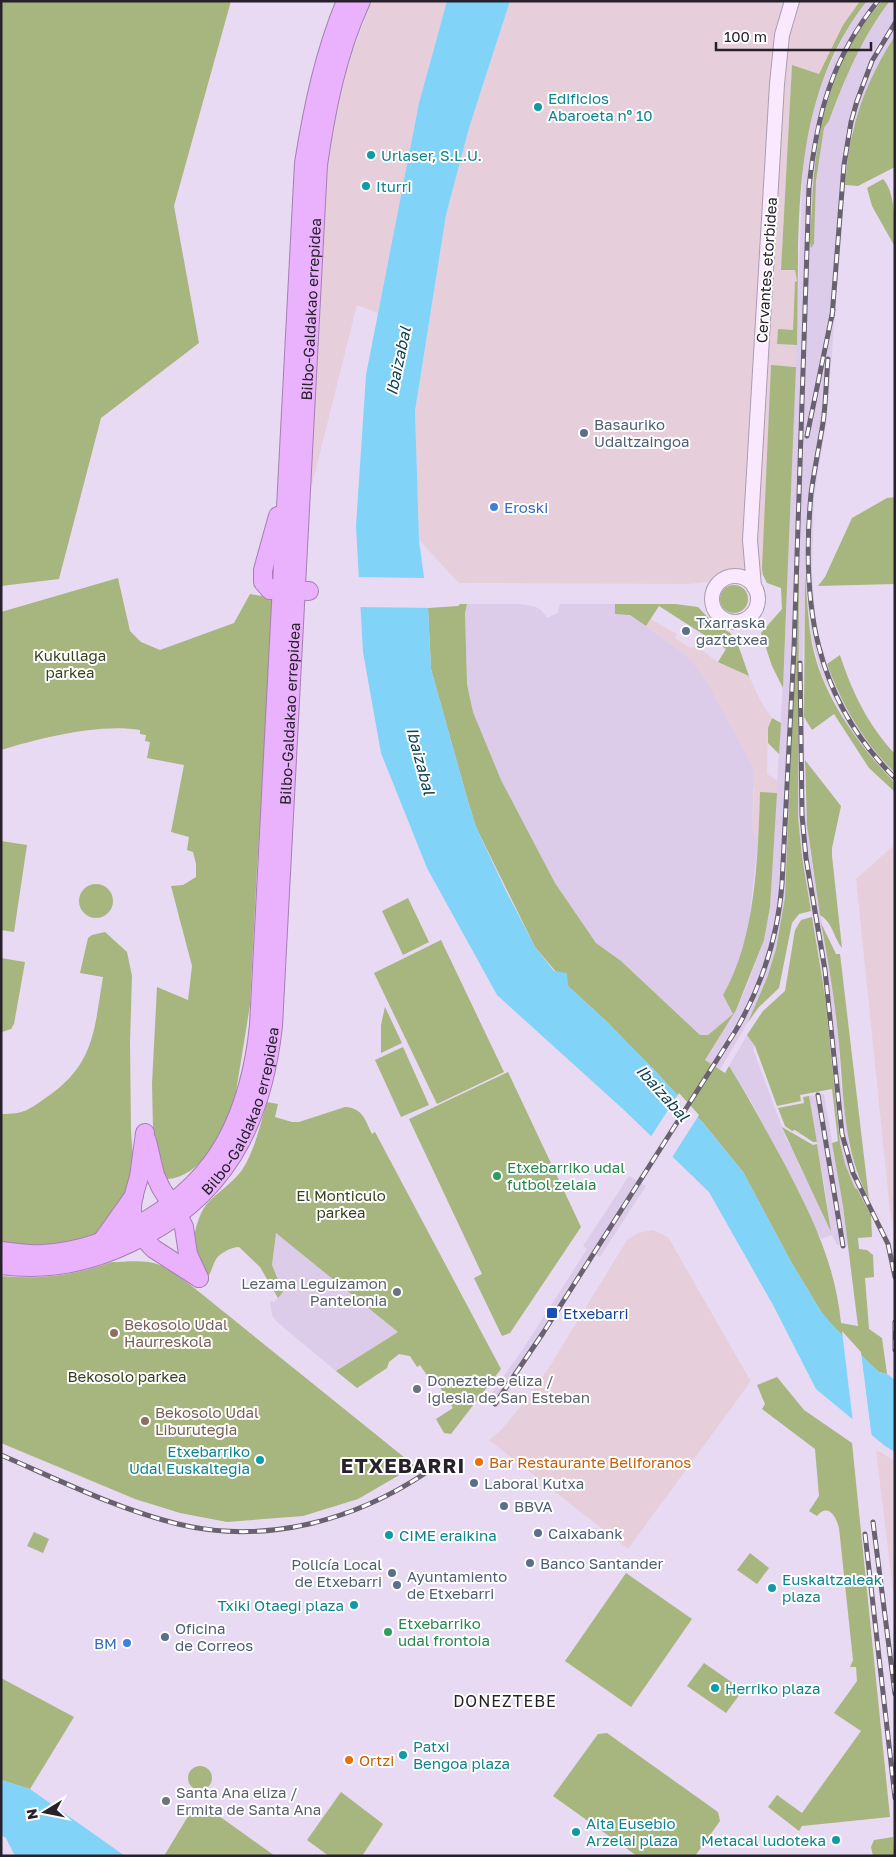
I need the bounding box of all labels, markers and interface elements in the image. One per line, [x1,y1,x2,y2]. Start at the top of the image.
scale bar [716,20,871,52]
text: 100 m [724,27,767,45]
place label: Edificios Abaroeta nº 10 [548,89,653,124]
marker: Edificios Abaroeta nº 10 [532,101,544,113]
place label: Urlaser, S.L.U. [381,146,482,164]
marker: Urlaser, S.L.U. [365,149,377,161]
place label: Iturri [376,177,412,195]
marker: Iturri [360,180,372,192]
street label: Cervantes etorbidea [752,196,780,344]
street label: Bilbo-Galdakao errepidea [297,218,324,401]
water label: Ibaizabal [381,324,415,397]
place label: Basauriko Udaltzaingoa [594,415,690,450]
marker: Basauriko Udaltzaingoa [578,427,590,439]
place label: Eroski [504,498,548,516]
marker: Eroski [488,501,500,513]
place label: Txarraska gaztetxea [696,613,768,648]
street label: Bilbo-Galdakao errepidea [276,622,303,805]
marker: Txarraska gaztetxea [680,625,692,637]
park label: Kukullaga parkea [34,646,106,681]
water label: Ibaizabal [402,725,440,798]
street label: Bilbo-Galdakao errepidea [197,1026,282,1198]
water label: Ibaizabal [632,1061,694,1126]
place label: Etxebarriko udal futbol zelaia [507,1158,625,1193]
marker: Etxebarriko udal futbol zelaia [491,1170,503,1182]
park label: El Monticulo parkea [296,1186,386,1221]
place label: Lezama Leguizamon Pantelonia [241,1274,387,1309]
marker: Lezama Leguizamon Pantelonia [391,1286,403,1298]
place label: Etxebarri [563,1304,629,1322]
marker: Etxebarri [545,1306,559,1320]
place label: Bekosolo Udal Haurreskola [124,1315,228,1350]
marker: Bekosolo Udal Haurreskola [108,1327,120,1339]
park label: Bekosolo parkea [67,1367,187,1385]
place label: Doneztebe eliza / Iglesia de San Esteban [427,1371,590,1406]
marker: Doneztebe eliza / Iglesia de San Esteban [411,1383,423,1395]
place label: Bekosolo Udal Liburutegia [155,1403,259,1438]
marker: Bekosolo Udal Liburutegia [139,1415,151,1427]
place label: Etxebarriko Udal Euskaltegia [129,1442,250,1477]
district label: ETXEBARRI [341,1453,465,1477]
place label: Bar Restaurante Beliforanos [489,1453,691,1471]
marker: Etxebarriko Udal Euskaltegia [254,1454,266,1466]
marker: Bar Restaurante Beliforanos [473,1456,485,1468]
place label: Laboral Kutxa [484,1474,584,1492]
marker: Laboral Kutxa [468,1477,480,1489]
place label: BBVA [514,1497,553,1515]
marker: BBVA [498,1500,510,1512]
place label: Caixabank [548,1524,623,1542]
place label: CIME eraikina [399,1526,497,1544]
marker: Caixabank [532,1527,544,1539]
marker: CIME eraikina [383,1529,395,1541]
place label: Banco Santander [540,1554,663,1572]
place label: Policía Local de Etxebarri [291,1555,382,1590]
marker: Banco Santander [524,1557,536,1569]
marker: Policía Local de Etxebarri [386,1567,398,1579]
place label: Ayuntamiento de Etxebarri [407,1567,507,1602]
place label: Euskaltzaleak plaza [782,1570,883,1605]
marker: Ayuntamiento de Etxebarri [391,1579,403,1591]
marker: Euskaltzaleak plaza [766,1582,778,1594]
place label: Txiki Otaegi plaza [217,1596,344,1614]
marker: Txiki Otaegi plaza [348,1599,360,1611]
place label: Etxebarriko udal frontoia [398,1614,490,1649]
place label: Oficina de Correos [175,1619,253,1654]
marker: Etxebarriko udal frontoia [382,1626,394,1638]
marker: Oficina de Correos [159,1631,171,1643]
place label: BM [94,1634,117,1652]
marker: BM [121,1637,133,1649]
place label: Herriko plaza [725,1679,820,1697]
marker: Herriko plaza [709,1682,721,1694]
district label: DONEZTEBE [453,1691,557,1711]
place label: Patxi Bengoa plaza [413,1737,510,1772]
marker: Patxi Bengoa plaza [397,1749,409,1761]
place label: Ortzi [359,1751,394,1769]
marker: Ortzi [343,1754,355,1766]
place label: Santa Ana eliza / Ermita de Santa Ana [176,1783,321,1818]
north arrow [20,1787,70,1837]
marker: Santa Ana eliza / Ermita de Santa Ana [160,1795,172,1807]
text: N [22,1808,41,1821]
place label: Aita Eusebio Arzelai plaza [586,1814,678,1849]
marker: Aita Eusebio Arzelai plaza [570,1826,582,1838]
place label: Metacal ludoteka [701,1831,826,1849]
marker: Metacal ludoteka [830,1834,842,1846]

